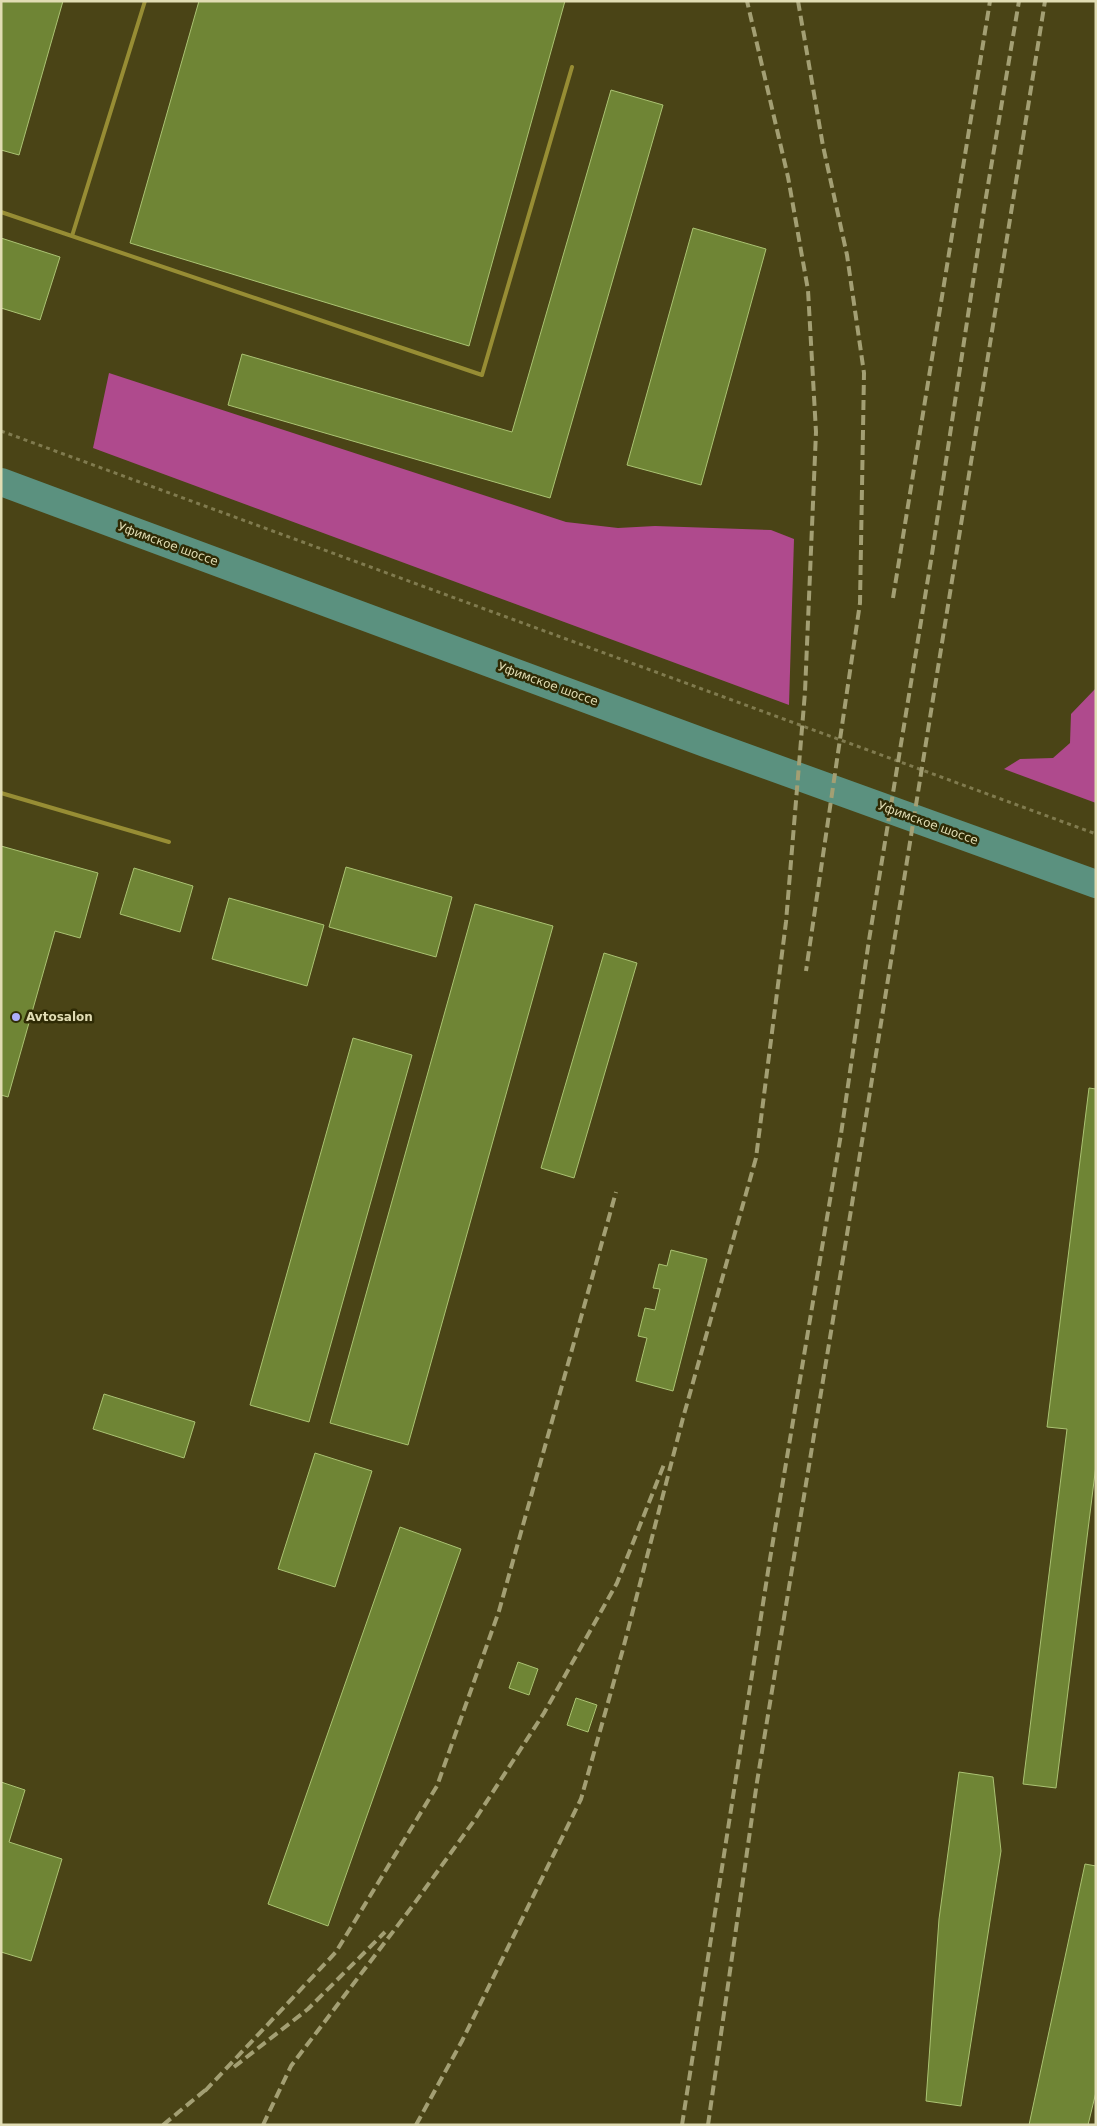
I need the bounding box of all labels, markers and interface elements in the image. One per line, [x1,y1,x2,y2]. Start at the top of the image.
street label: Уфимское шоссе [116,519,220,569]
street label: Уфимское шоссе [496,659,600,709]
street label: Уфимское шоссе [876,798,980,848]
place label: Avtosalon [26,1010,93,1024]
marker: Avtosalon [10,1011,22,1023]

